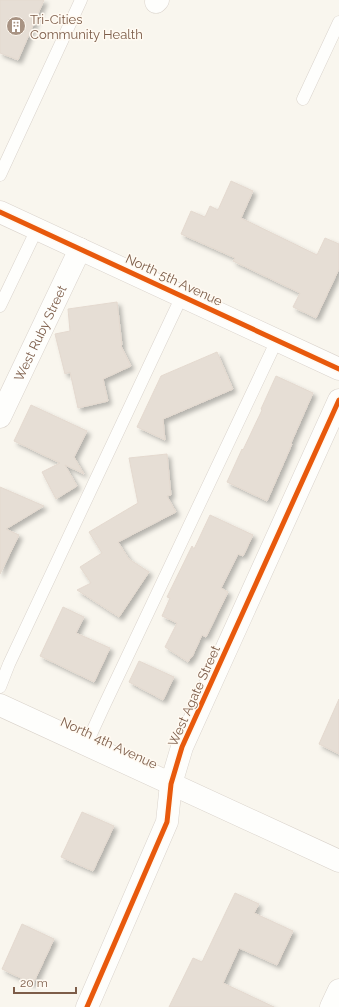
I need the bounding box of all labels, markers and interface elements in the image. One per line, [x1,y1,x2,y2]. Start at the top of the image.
place label: Tri-Cities Community Health [30,12,143,42]
building icon: Tri-Cities Community Health [5,15,27,37]
street label: North 5th Avenue [123,251,225,309]
street label: West Ruby Street [11,282,69,383]
street label: West Agate Street [165,643,223,749]
street label: North 4th Avenue [58,714,160,772]
scale bar [14,969,76,995]
text: 20 m [20,976,48,990]

